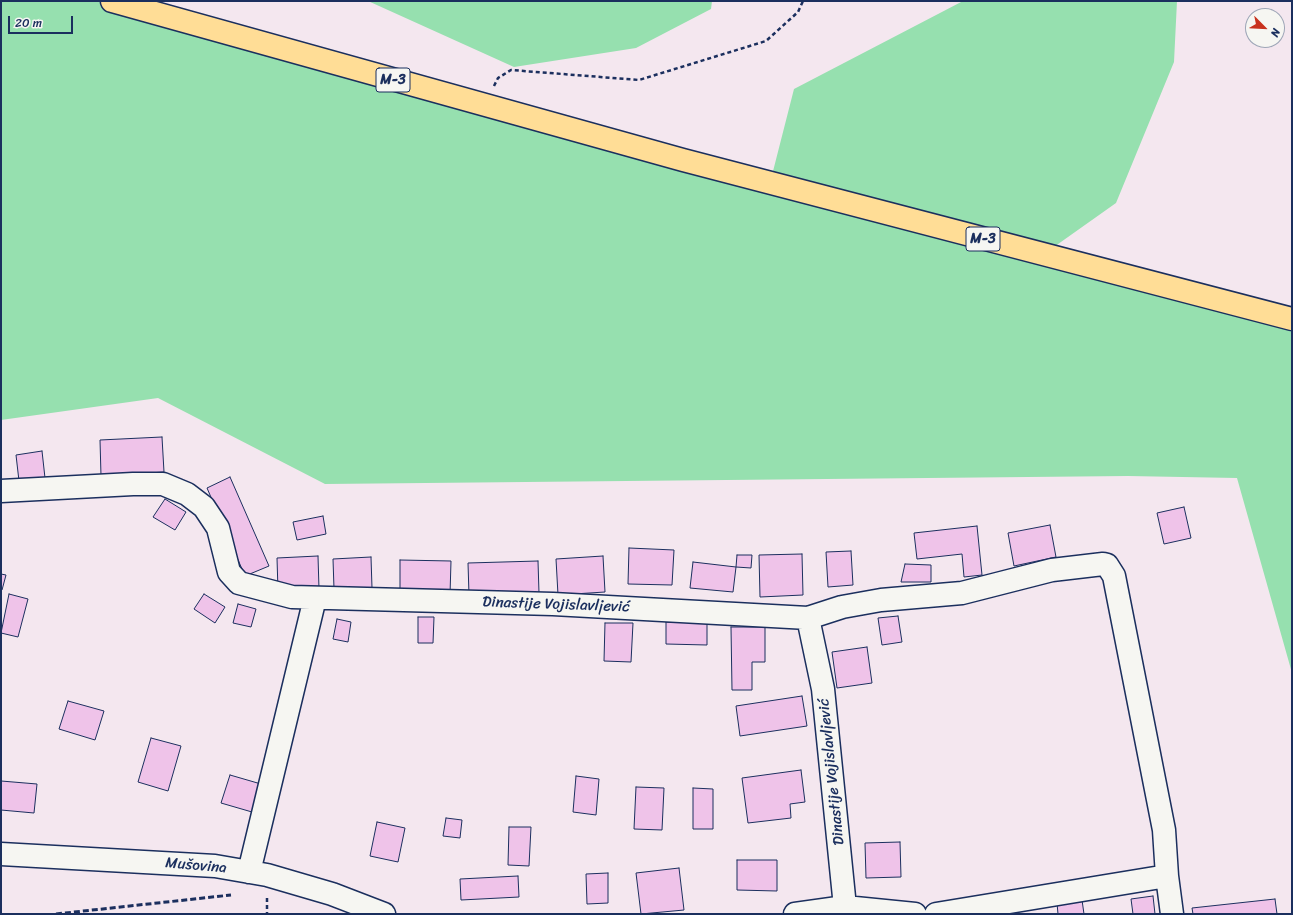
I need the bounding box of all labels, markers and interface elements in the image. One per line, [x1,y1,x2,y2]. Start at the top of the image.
scale bar [10,8,75,34]
north arrow [1245,8,1285,48]
text: 20 m [15,12,42,34]
text: N [1265,25,1286,40]
road number: M-3 [376,68,410,92]
road number: M-3 [966,227,1000,251]
street label: Dinastije Vojislavljević [482,593,630,617]
street label: Dinastije Vojislavljević [815,698,849,846]
street label: Mušovina [165,854,227,878]

